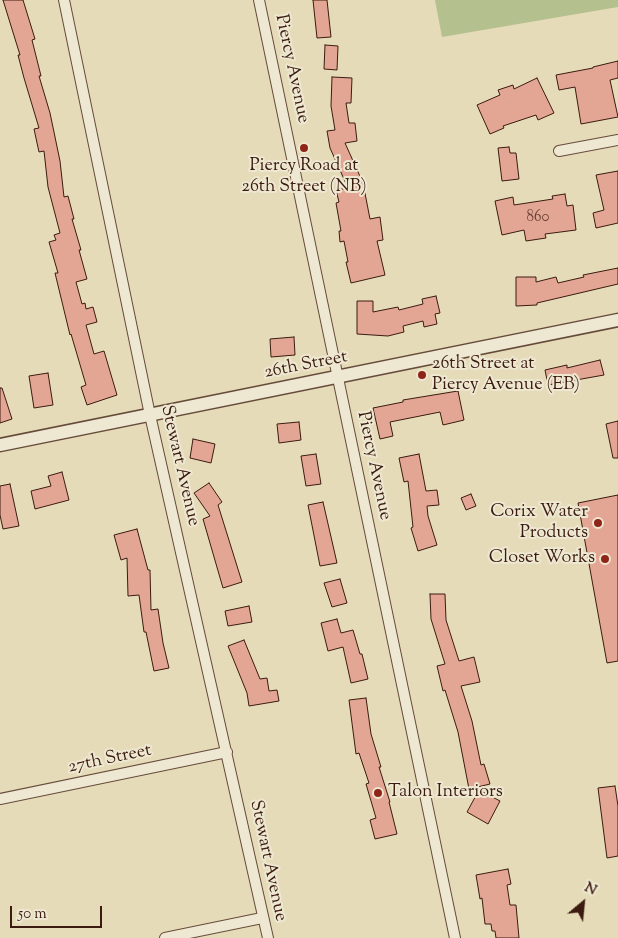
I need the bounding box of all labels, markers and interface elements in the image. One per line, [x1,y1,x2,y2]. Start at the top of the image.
street label: Piercy Avenue [269,13,313,125]
marker: Piercy Road at 26th Street (NB) [298,142,310,154]
place label: Piercy Road at 26th Street (NB) [241,156,367,198]
house number: 860 [527,209,549,227]
street label: 26th Street [263,347,349,385]
place label: 26th Street at Piercy Avenue (EB) [432,354,580,396]
marker: 26th Street at Piercy Avenue (EB) [416,369,428,381]
street label: Stewart Avenue [155,403,203,529]
street label: Piercy Avenue [351,410,395,522]
place label: Corix Water Products [490,502,588,544]
marker: Corix Water Products [592,517,604,529]
place label: Closet Works [489,548,595,570]
marker: Closet Works [599,553,611,565]
street label: 27th Street [66,741,154,779]
place label: Talon Interiors [388,782,503,804]
marker: Talon Interiors [372,787,384,799]
street label: Stewart Avenue [244,798,290,924]
north arrow [558,878,608,928]
text: N [580,878,600,901]
scale bar [12,896,105,928]
text: 50 m [18,904,47,925]

